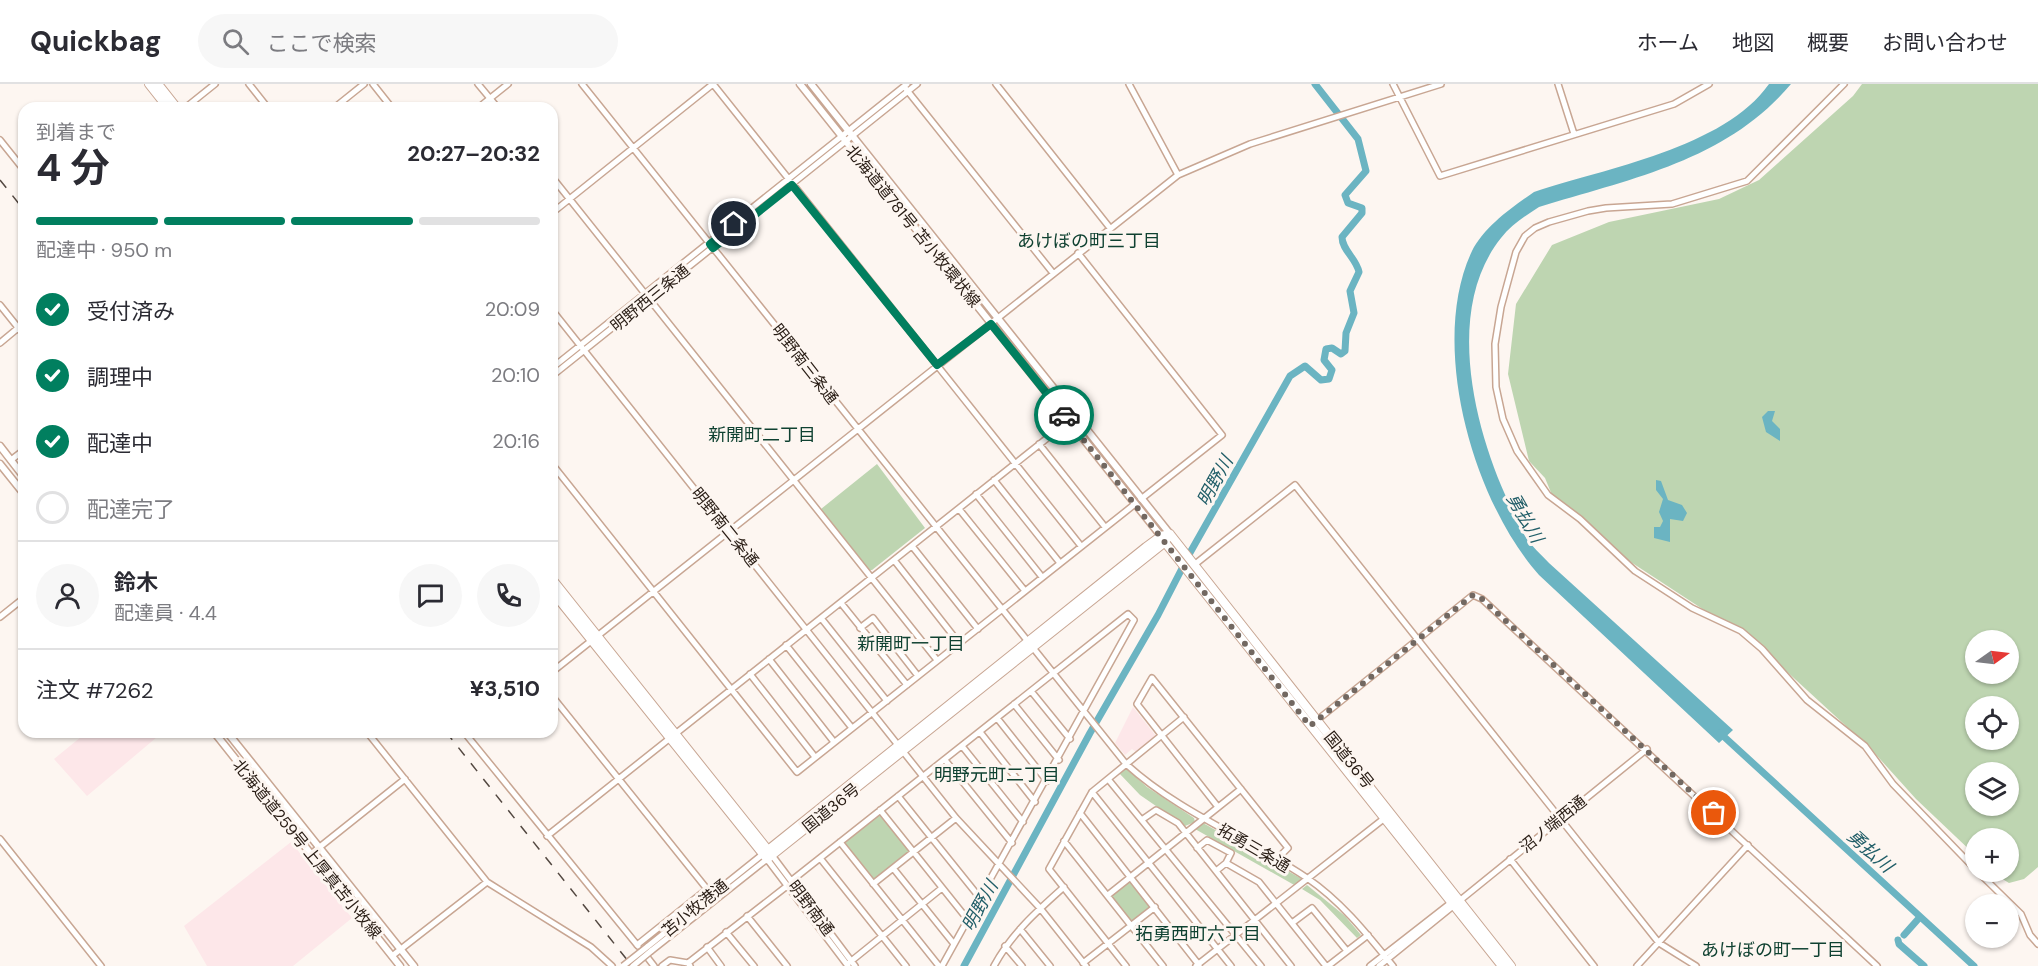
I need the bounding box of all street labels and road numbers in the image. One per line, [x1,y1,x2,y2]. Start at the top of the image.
street label: 北海道道781号 苫小牧環状線 [841,141,985,311]
street label: 明野西三条通 [606,260,694,336]
street label: 明野南三条通 [767,320,843,408]
street label: 明野南二条通 [687,483,763,571]
street label: 国道36号 [1320,727,1378,793]
street label: 北海道道259号 上厚真苫小牧線 [228,755,386,943]
street label: 国道36号 [798,779,864,837]
street label: 沼ノ端西通 [1515,791,1591,857]
street label: 拓勇三条通 [1214,819,1294,877]
street label: 苫小牧港通 [657,875,733,941]
street label: 明野南通 [783,876,839,940]

